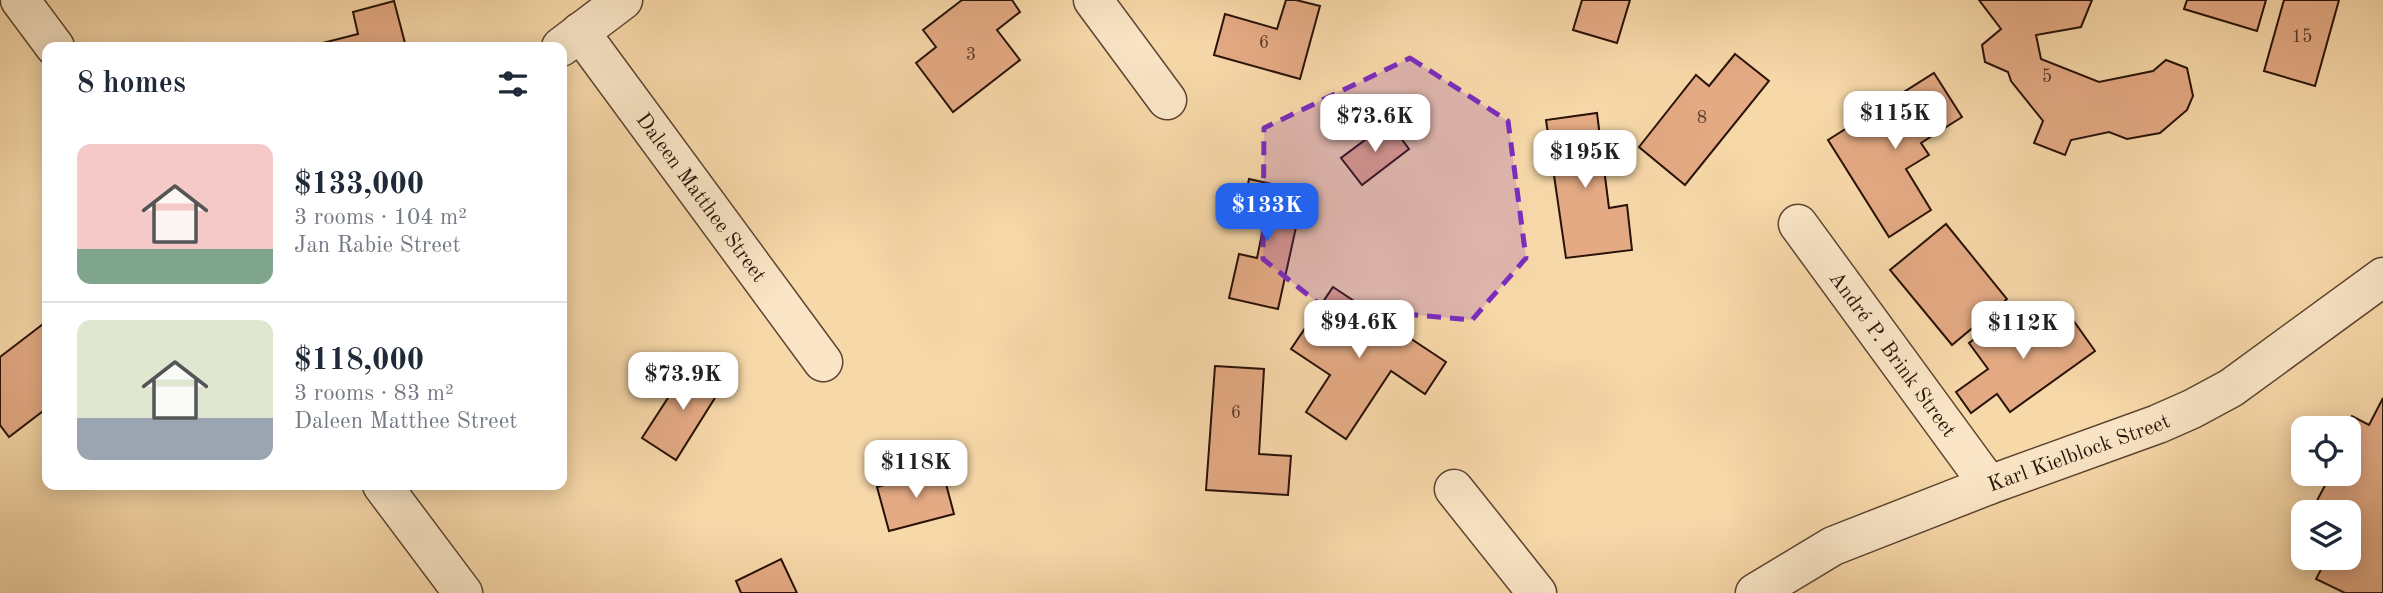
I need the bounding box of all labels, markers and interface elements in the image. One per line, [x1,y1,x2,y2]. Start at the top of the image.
house number: 15 [2292,28,2312,46]
house number: 6 [1259,34,1269,52]
house number: 3 [966,46,976,64]
icon: filters [494,65,532,103]
house number: 5 [2042,68,2052,86]
text: 8 homes [77,69,186,99]
pin: $115K [1846,92,1944,151]
pin: $73.6K [1318,94,1432,154]
text: $115K [1859,102,1931,125]
text: $73.6K [1336,105,1414,128]
house number: 8 [1697,109,1707,127]
street label: Daleen Matthee Street [631,110,769,286]
pin: $195K [1536,130,1634,190]
text: $195K [1549,141,1621,164]
text: $133,000 [294,170,424,200]
icon: home [133,172,217,256]
pin: $133K [1218,184,1316,243]
text: $133K [1231,194,1303,217]
text: 3 rooms · 104 m² [294,206,467,229]
text: Jan Rabie Street [294,234,460,257]
street label: André P. Brink Street [1825,268,1959,441]
pin: $94.6K [1302,300,1416,360]
pin: $112K [1974,302,2072,361]
text: $94.6K [1320,311,1398,334]
text: $112K [1987,312,2059,335]
text: $118,000 [294,346,424,376]
icon: home [133,348,217,432]
pin: $73.9K [626,352,740,412]
text: $73.9K [644,363,722,386]
text: 3 rooms · 83 m² [294,382,454,405]
house number: 6 [1231,404,1241,422]
text: Daleen Matthee Street [294,410,517,433]
street label: Karl Kielblock Street [1985,411,2174,496]
map controls [2291,416,2361,570]
button: locate [2291,416,2361,486]
pin: $118K [867,440,965,500]
text: $118K [880,451,952,474]
button: layers [2291,500,2361,570]

